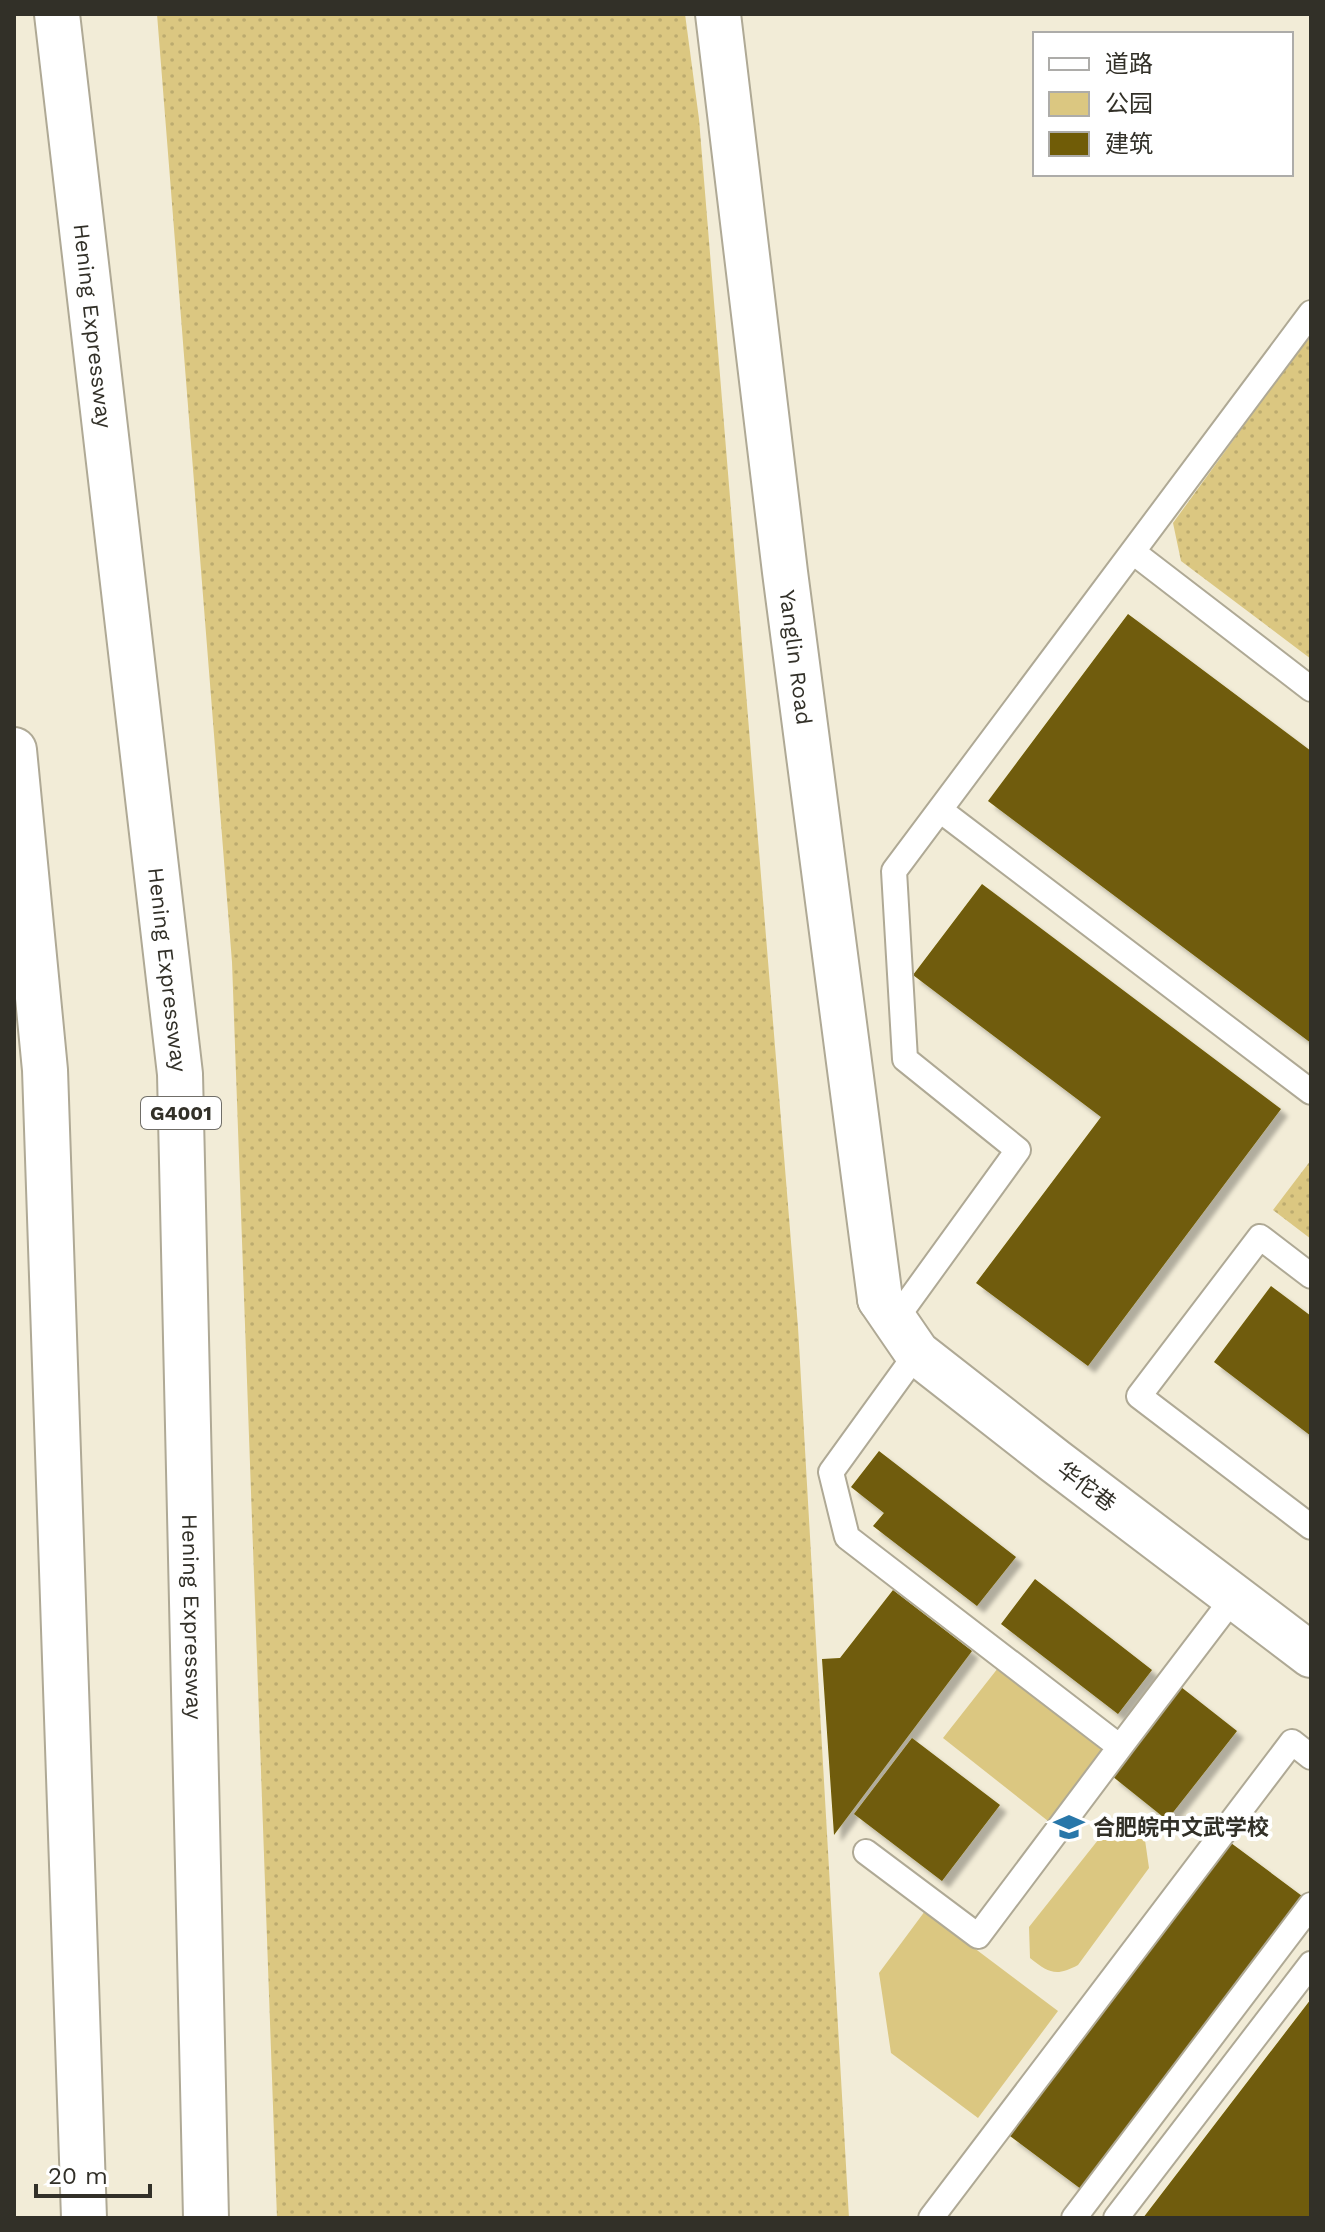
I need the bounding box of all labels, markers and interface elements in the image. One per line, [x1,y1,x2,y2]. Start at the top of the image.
legend [1033,32,1293,176]
text: 道路 [1105,50,1153,78]
text: 公园 [1105,90,1153,118]
text: 建筑 [1105,130,1153,158]
street label: Hening Expressway [68,222,117,430]
street label: Yanglin Road [774,588,817,726]
street label: Hening Expressway [143,866,192,1074]
road number: G4001 [141,1097,221,1129]
street label: 华佗巷 [1053,1457,1121,1516]
street label: Hening Expressway [177,1514,207,1721]
school or university icon: 合肥皖中文武学校 [1052,1810,1086,1844]
place label: 合肥皖中文武学校 [1093,1815,1269,1840]
scale bar [36,2148,150,2198]
text: 20 m [48,2162,108,2190]

